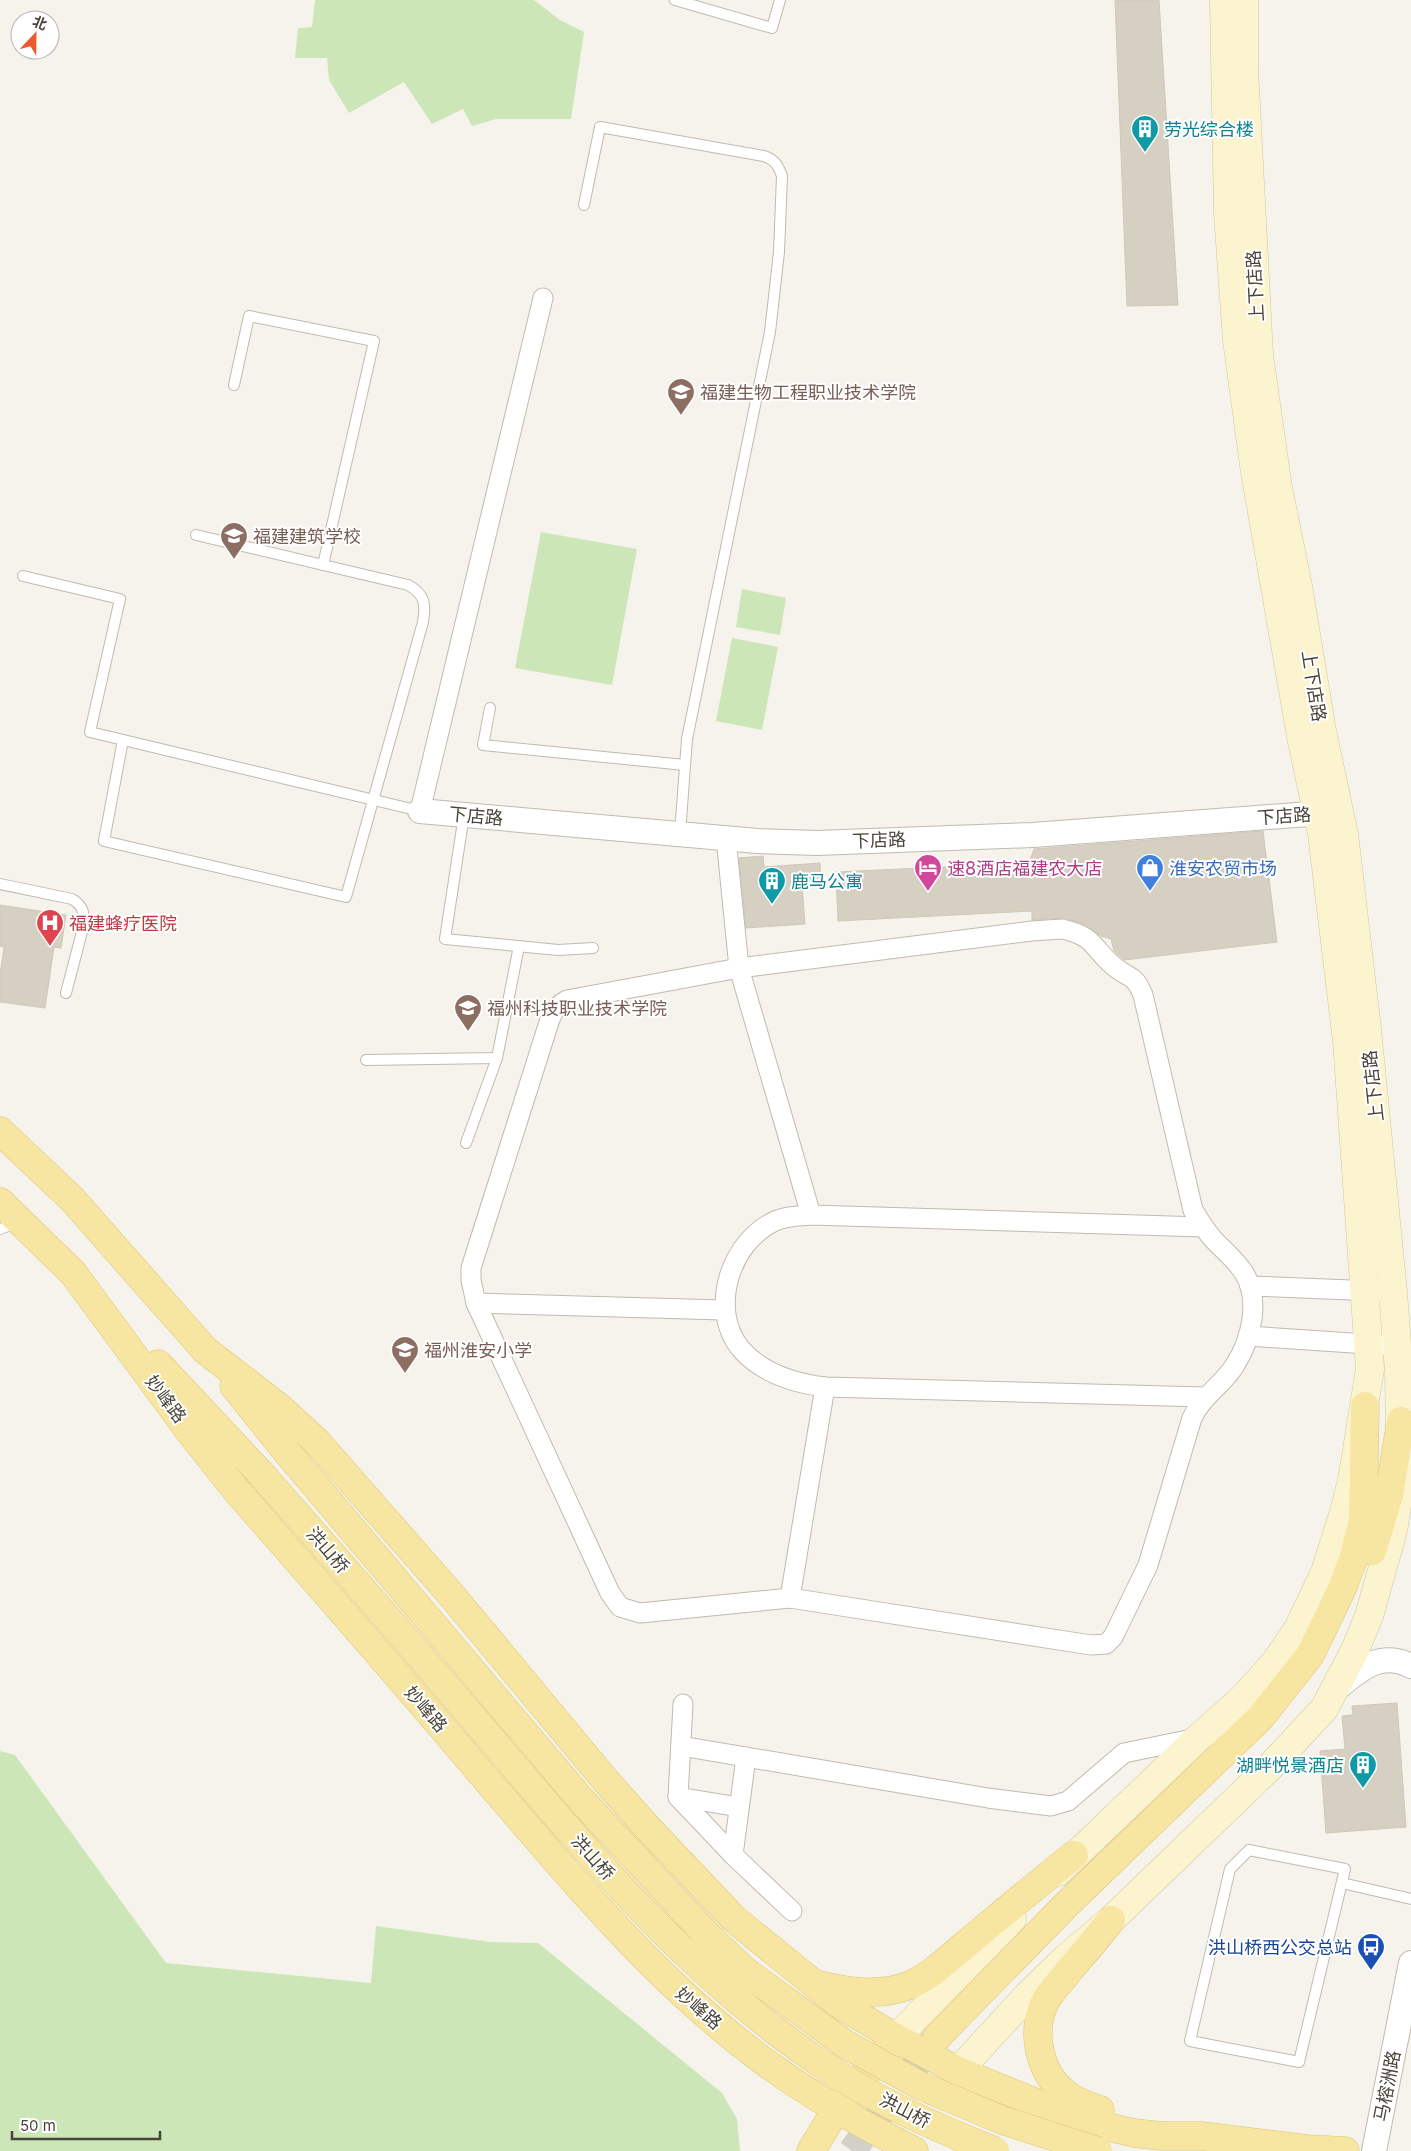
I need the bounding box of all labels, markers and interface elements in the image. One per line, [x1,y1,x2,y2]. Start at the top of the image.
north arrow [10,10,60,60]
text: 北 [30,12,50,33]
building icon: 劳光综合楼 [1130,114,1160,153]
place label: 劳光综合楼 [1164,119,1254,140]
street label: 上下店路 [1243,249,1267,323]
school or university icon: 福建生物工程职业技术学院 [666,377,696,416]
place label: 福建生物工程职业技术学院 [700,382,916,403]
school or university icon: 福建建筑学校 [219,521,249,560]
place label: 福建建筑学校 [253,526,361,547]
street label: 上下店路 [1298,649,1330,723]
street label: 下店路 [448,803,504,829]
street label: 下店路 [1256,804,1312,828]
street label: 下店路 [852,829,906,851]
hotel icon: 速8酒店福建农大店 [913,853,943,892]
shop icon: 淮安农贸市场 [1135,853,1165,892]
place label: 速8酒店福建农大店 [947,858,1102,879]
place label: 淮安农贸市场 [1169,858,1277,879]
building icon: 鹿马公寓 [757,866,787,905]
place label: 鹿马公寓 [791,871,863,892]
hospital icon: 福建蜂疗医院 [35,908,65,947]
place label: 福建蜂疗医院 [69,913,177,934]
school or university icon: 福州科技职业技术学院 [453,993,483,1032]
place label: 福州科技职业技术学院 [487,998,667,1019]
street label: 上下店路 [1359,1049,1387,1123]
school or university icon: 福州淮安小学 [390,1335,420,1374]
place label: 福州淮安小学 [424,1340,532,1361]
street label: 妙峰路 [141,1371,191,1427]
street label: 洪山桥 [302,1523,354,1577]
street label: 妙峰路 [400,1682,452,1736]
building icon: 湖畔悦景酒店 [1348,1750,1378,1789]
place label: 湖畔悦景酒店 [1236,1755,1344,1776]
street label: 洪山桥 [567,1830,619,1884]
bus stop icon: 洪山桥西公交总站 [1356,1932,1386,1971]
place label: 洪山桥西公交总站 [1208,1937,1352,1958]
street label: 妙峰路 [672,1982,726,2034]
street label: 马榕洲路 [1370,2049,1404,2123]
street label: 洪山桥 [876,2088,934,2132]
scale bar [12,2108,160,2140]
text: 50 m [20,2116,56,2135]

